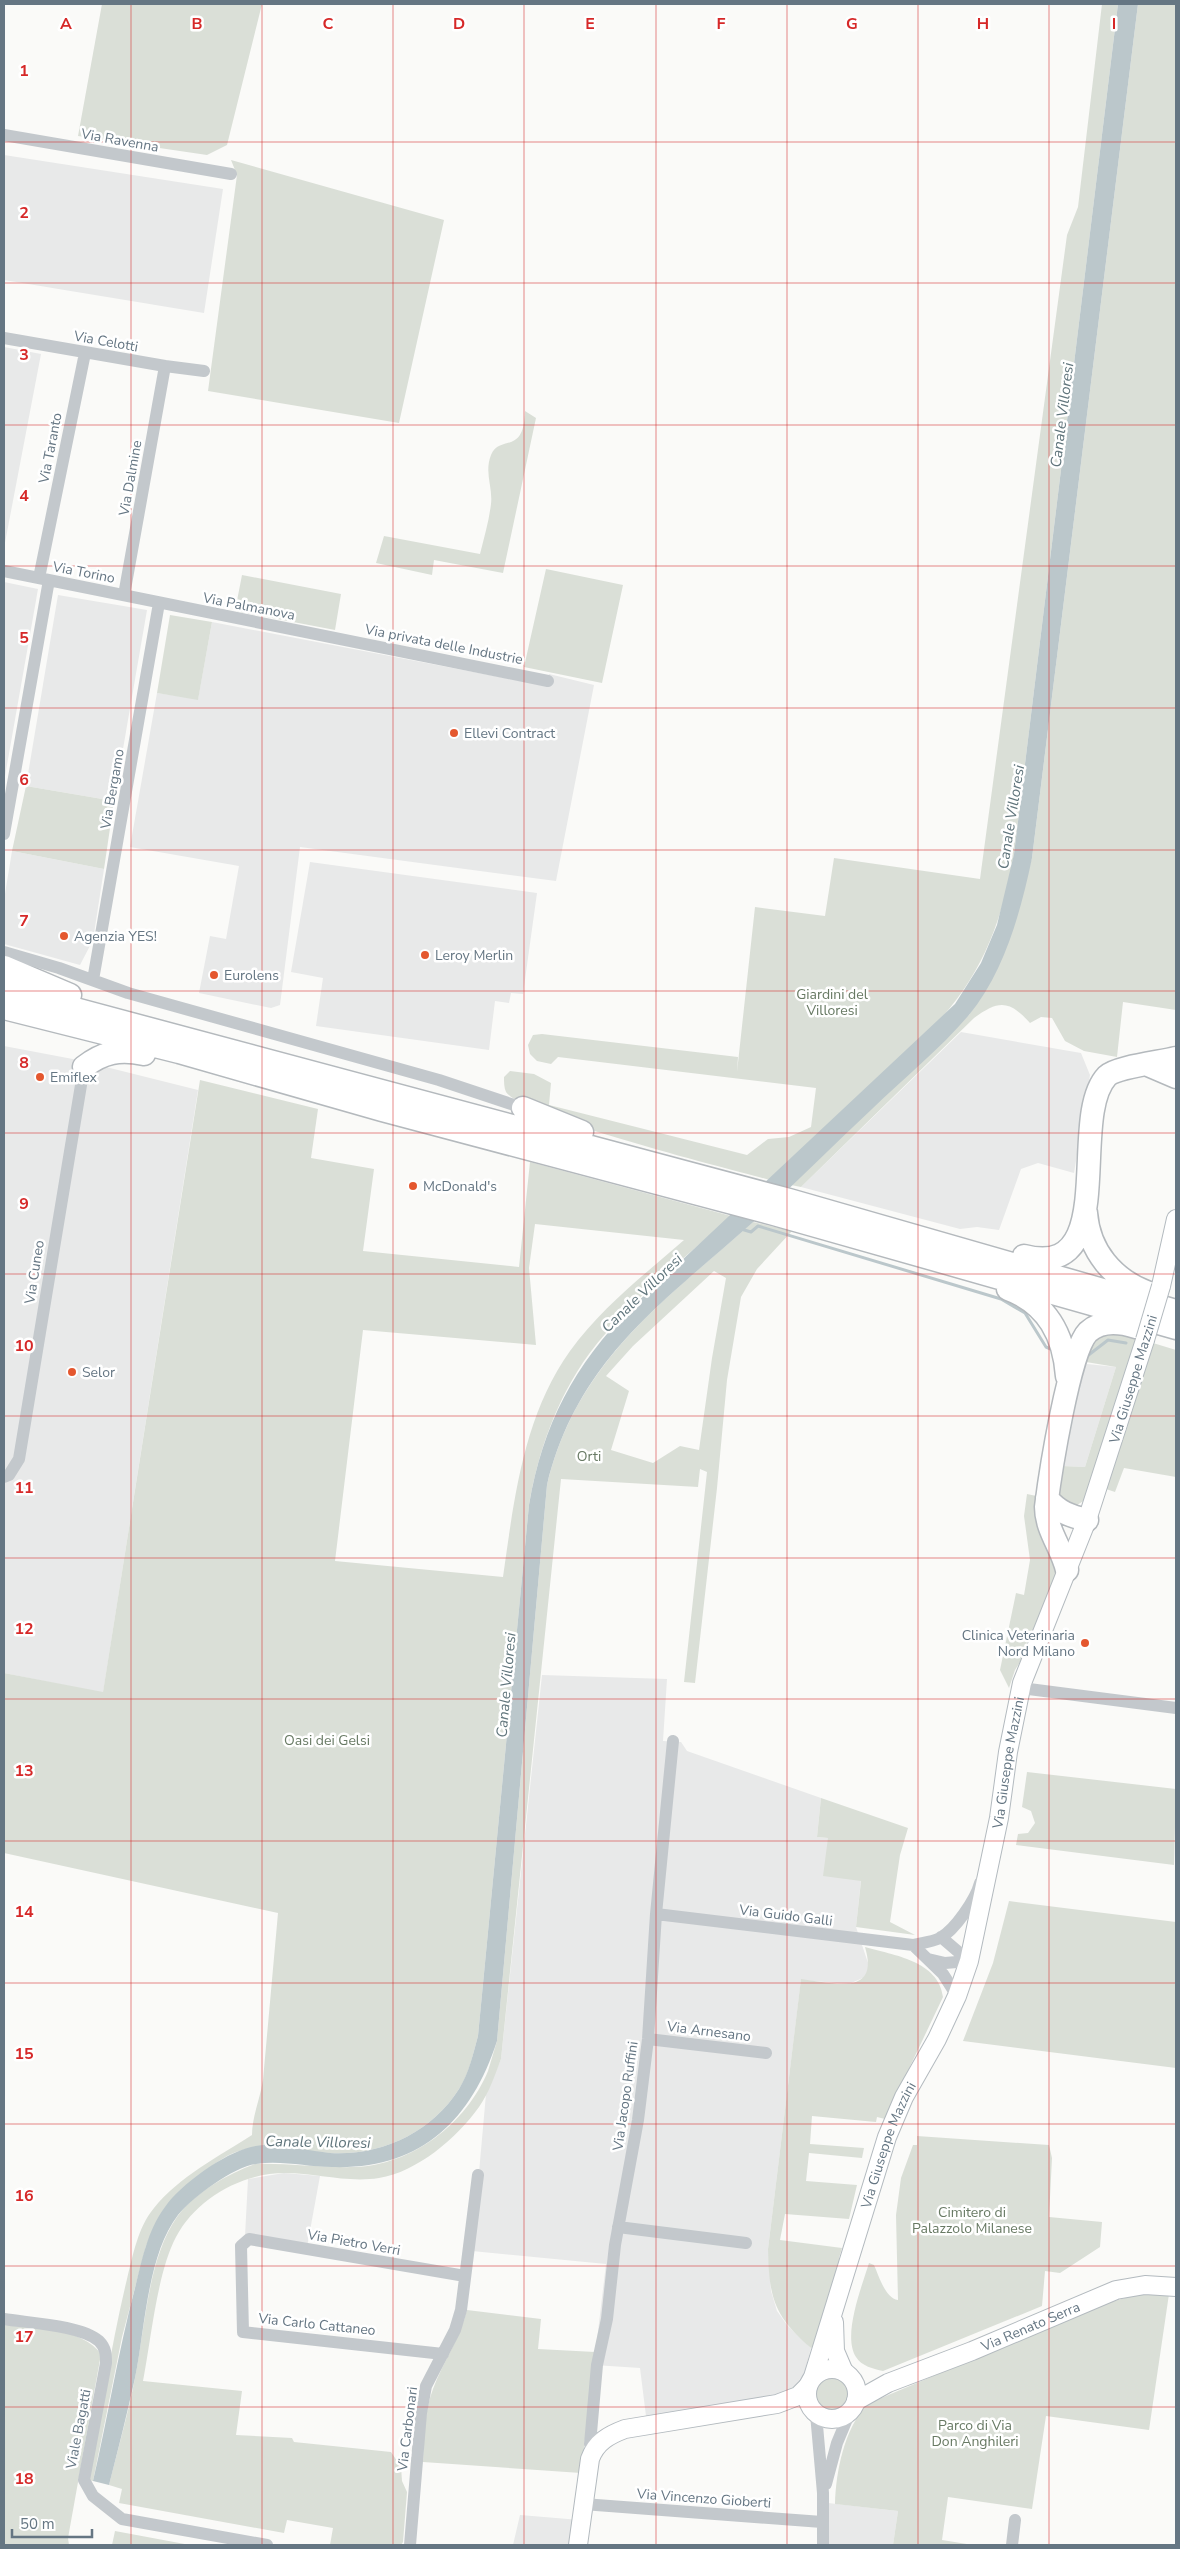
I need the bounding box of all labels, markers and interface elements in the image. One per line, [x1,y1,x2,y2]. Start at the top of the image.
text: A [60,13,72,35]
text: B [191,13,203,35]
text: C [323,13,334,35]
text: D [453,13,465,35]
text: E [585,13,595,35]
text: F [717,13,726,35]
text: G [846,13,858,35]
text: H [977,13,989,35]
text: I [1112,13,1116,35]
text: 1 [19,60,29,82]
street label: Via Ravenna [79,124,160,157]
text: 2 [19,202,29,224]
street label: Via Celotti [71,326,140,356]
text: 3 [19,344,29,366]
water label: Canale Villoresi [1046,361,1078,469]
street label: Via Taranto [34,411,67,486]
street label: Via Dalmine [114,439,146,518]
text: 4 [19,485,29,507]
street label: Via Torino [50,557,117,588]
street label: Via Palmanova [200,588,297,625]
street label: Via privata delle Industrie [362,620,524,669]
text: 5 [19,627,29,649]
place label: Ellevi Contract [464,724,555,743]
marker: Ellevi Contract [448,727,460,739]
street label: Via Bergamo [96,747,129,832]
water label: Canale Villoresi [993,763,1029,871]
text: 6 [19,769,29,791]
text: 7 [19,910,29,932]
place label: Agenzia YES! [74,927,157,946]
marker: Agenzia YES! [58,930,70,942]
place label: Leroy Merlin [435,946,513,965]
marker: Leroy Merlin [419,949,431,961]
place label: Eurolens [224,966,279,985]
marker: Eurolens [208,969,220,981]
park label: Giardini del Villoresi [796,985,869,1020]
text: 8 [19,1052,29,1074]
place label: Emiflex [50,1068,98,1087]
marker: Emiflex [34,1071,46,1083]
place label: McDonald's [423,1177,497,1196]
marker: McDonald's [407,1180,419,1192]
text: 9 [19,1193,29,1215]
street label: Via Cuneo [20,1239,49,1306]
water label: Canale Villoresi [597,1249,687,1337]
street label: Via Giuseppe Mazzini [1105,1313,1162,1447]
text: 10 [14,1335,34,1357]
place label: Selor [82,1363,115,1382]
marker: Selor [66,1366,78,1378]
park label: Orti [577,1447,601,1466]
text: 11 [14,1477,34,1499]
text: 12 [14,1618,34,1640]
place label: Clinica Veterinaria Nord Milano [962,1626,1075,1661]
water label: Canale Villoresi [491,1631,521,1738]
marker: Clinica Veterinaria Nord Milano [1079,1637,1091,1649]
street label: Via Giuseppe Mazzini [988,1695,1029,1832]
park label: Oasi dei Gelsi [284,1731,370,1750]
text: 13 [14,1760,34,1782]
street label: Via Guido Galli [737,1900,834,1931]
text: 14 [14,1901,34,1923]
street label: Via Arnesano [665,2017,752,2046]
street label: Via Jacopo Ruffini [608,2040,643,2153]
text: 15 [14,2043,34,2065]
street label: Via Giuseppe Mazzini [856,2078,921,2212]
water label: Canale Villoresi [265,2131,371,2153]
text: 16 [14,2185,34,2207]
park label: Cimitero di Palazzolo Milanese [912,2203,1032,2238]
street label: Via Pietro Verri [305,2225,402,2260]
street label: Via Renato Serra [977,2297,1083,2356]
street label: Via Carlo Cattaneo [256,2309,377,2340]
text: 17 [14,2326,34,2348]
street label: Via Carbonari [393,2386,422,2473]
street label: Viale Bagatti [61,2388,96,2472]
park label: Parco di Via Don Anghileri [931,2416,1019,2451]
text: 18 [14,2468,34,2490]
street label: Via Vincenzo Gioberti [635,2484,772,2513]
scale bar [12,2506,92,2538]
text: 50 m [20,2514,55,2534]

